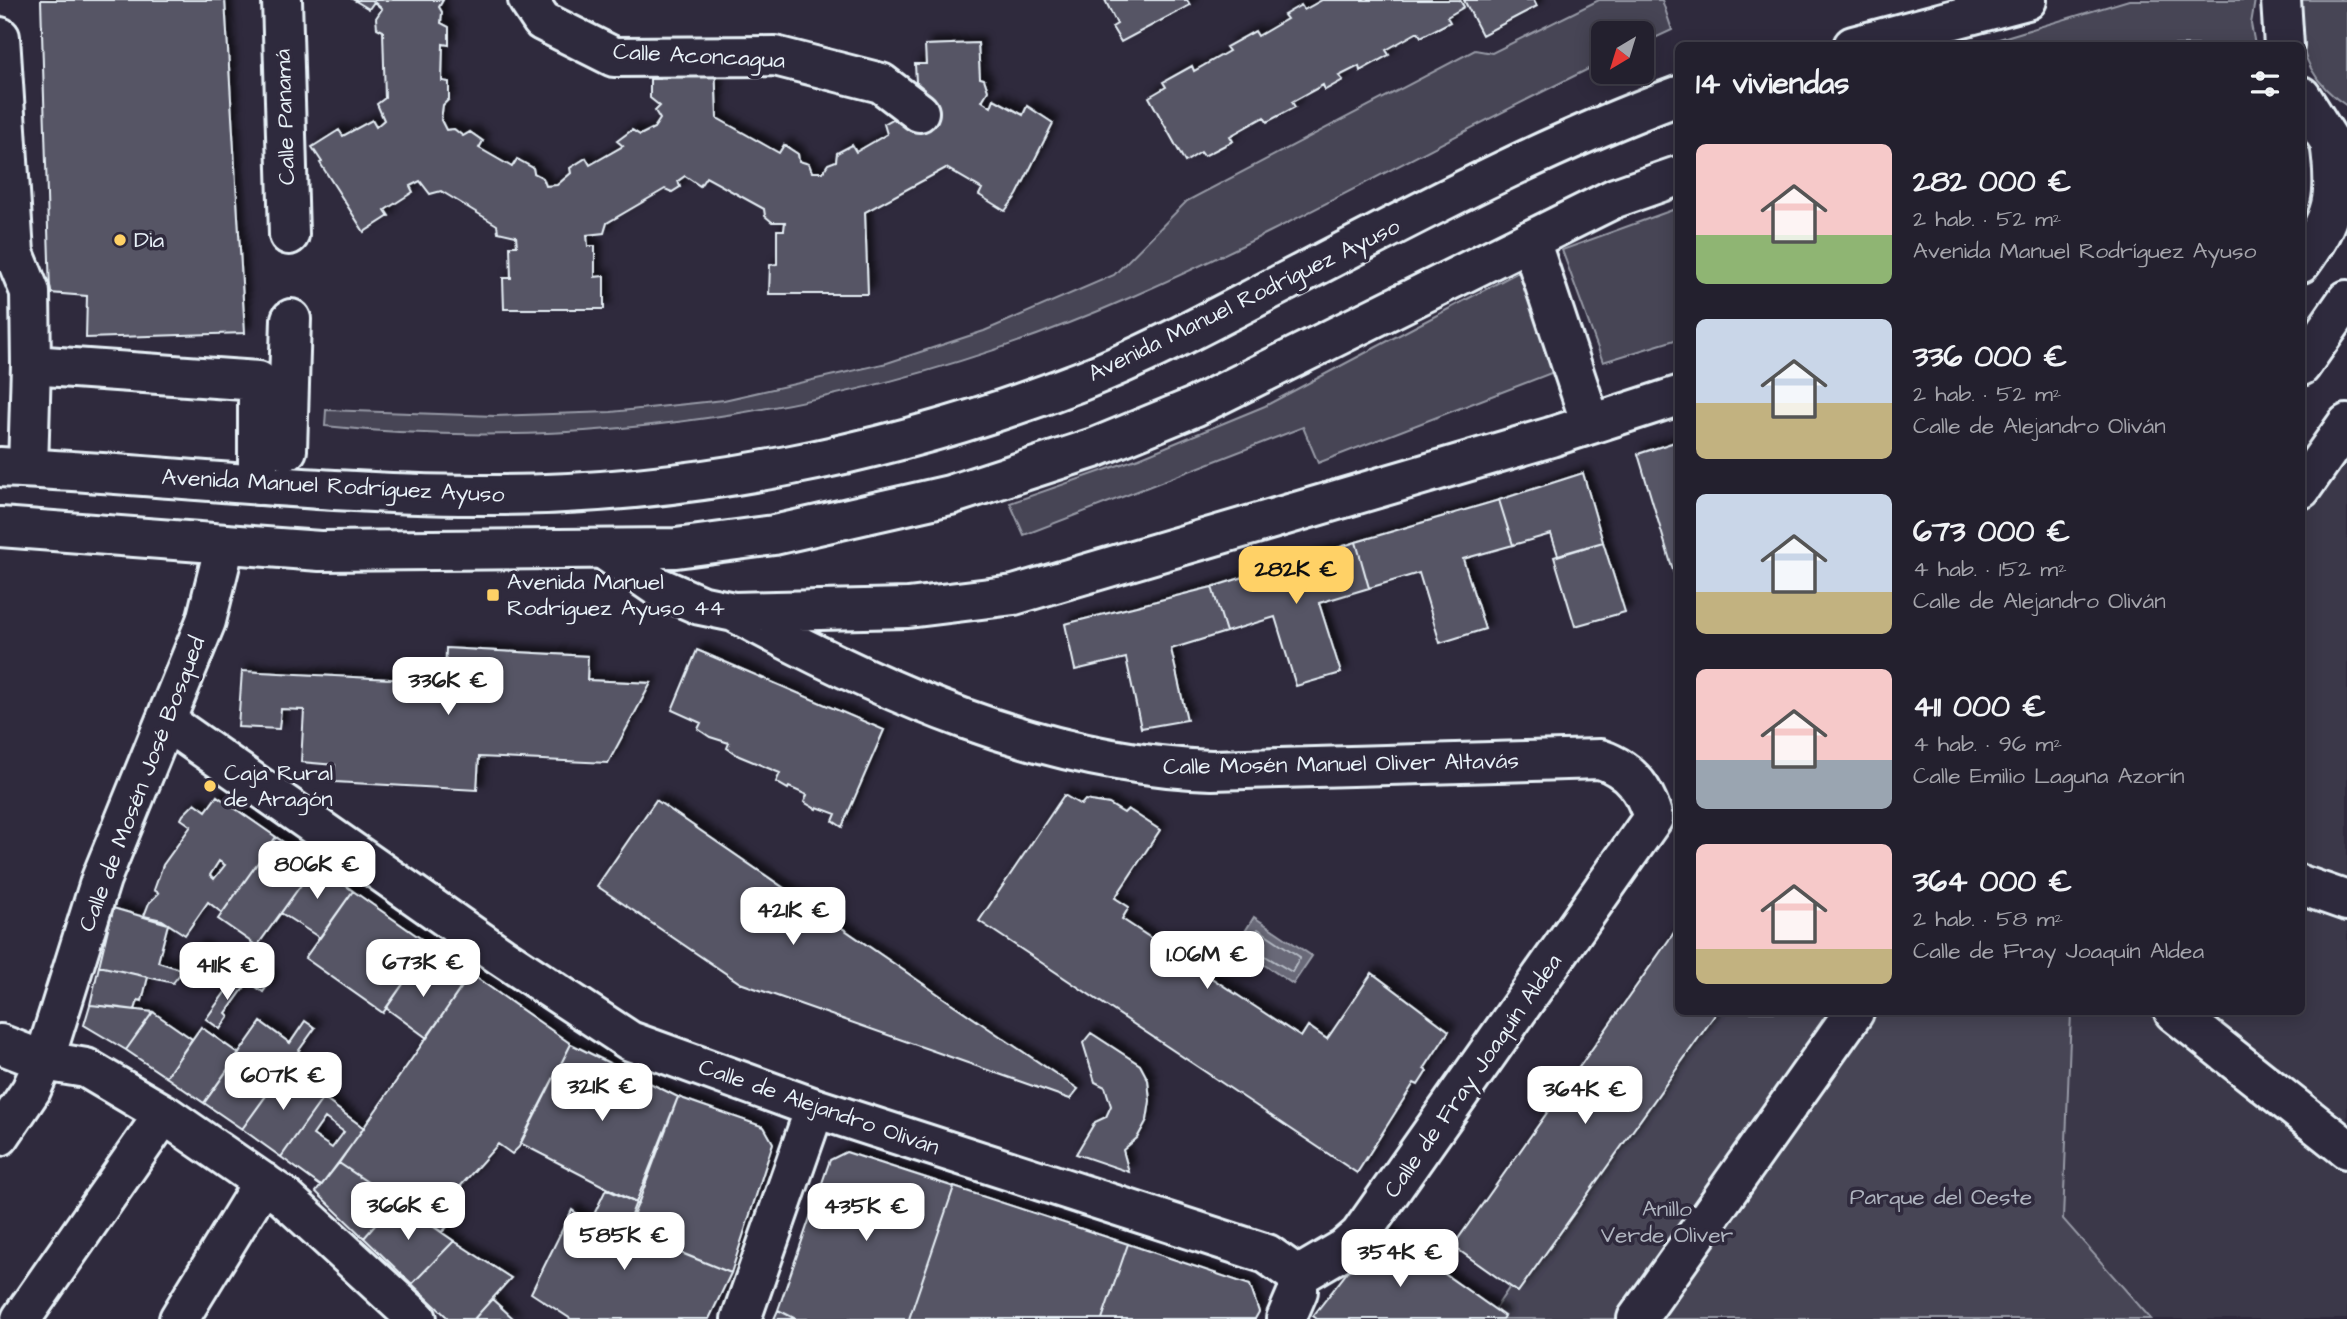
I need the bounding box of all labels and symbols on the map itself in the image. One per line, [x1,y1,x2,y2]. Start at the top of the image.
north arrow [1591,21,1654,84]
street label: Calle Aconcagua [612,36,786,77]
street label: Calle Panamá [267,48,303,186]
street label: Avenida Manuel Rodríguez Ayuso [1083,210,1406,391]
place label: Dia [134,224,164,256]
marker: Dia [112,232,128,248]
street label: Avenida Manuel Rodríguez Ayuso [161,461,505,512]
pin: 282K € [1239,546,1353,606]
place label: Avenida Manuel Rodríguez Ayuso 44 [507,566,725,625]
marker: Avenida Manuel Rodríguez Ayuso 44 [485,587,501,603]
street label: Calle de Mosén José Bosqued [71,632,213,936]
pin: 336K € [391,658,505,717]
street label: Calle Mosén Manuel Oliver Altavás [1163,745,1519,783]
place label: Caja Rural de Aragón [224,757,333,816]
marker: Caja Rural de Aragón [202,778,218,794]
pin: 806K € [260,842,374,901]
pin: 421K € [736,888,850,947]
pin: 1.06M € [1142,932,1272,991]
pin: 673K € [366,940,480,999]
pin: 411K € [170,942,284,1002]
street label: Calle de Fray Joaquín Aldea [1376,947,1571,1205]
street label: Calle de Alejandro Oliván [694,1051,944,1163]
pin: 607K € [226,1052,340,1112]
pin: 321K € [545,1064,659,1123]
pin: 364K € [1528,1066,1642,1126]
park label: Parque del Oeste [1850,1181,2032,1213]
pin: 366K € [351,1182,465,1242]
pin: 435K € [809,1184,923,1243]
park label: Anillo Verde Oliver [1601,1193,1734,1251]
pin: 585K € [567,1212,681,1272]
pin: 354K € [1343,1230,1457,1289]

